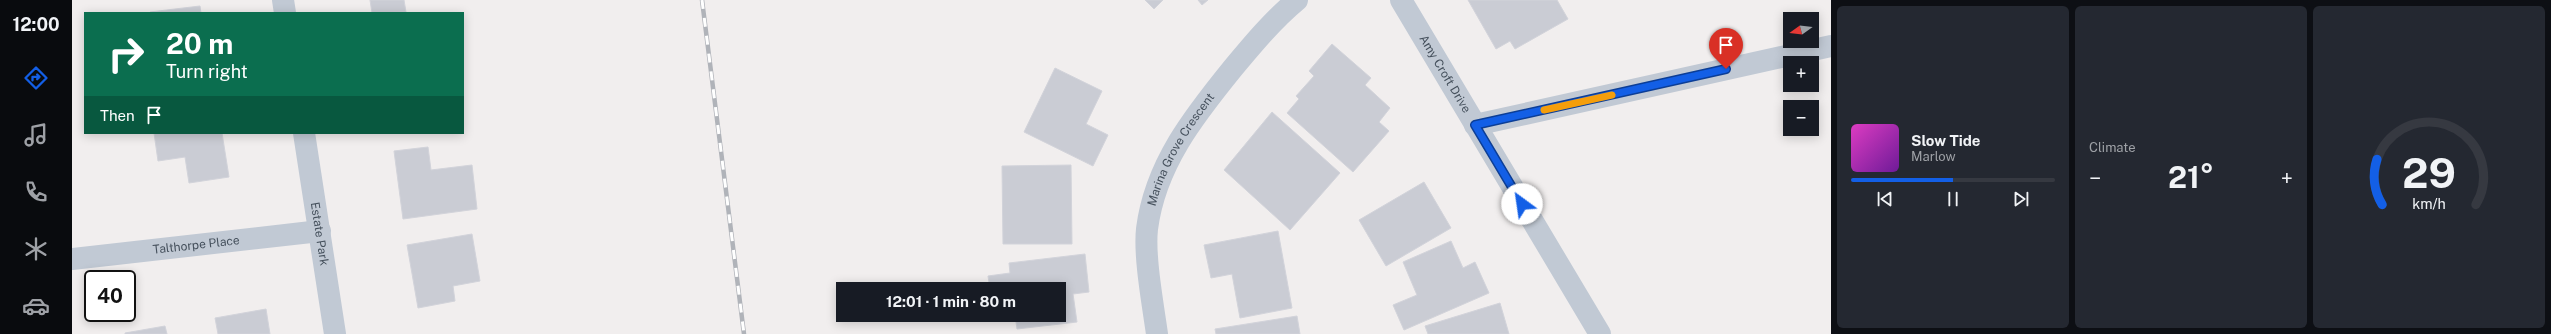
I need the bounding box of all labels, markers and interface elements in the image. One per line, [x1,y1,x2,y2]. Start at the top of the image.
north arrow [1783,12,1819,48]
map controls [1783,12,1819,136]
text: 12:00 [12,14,60,35]
text: 20 m [166,27,233,60]
icon: right [100,28,152,80]
pin [1709,28,1743,69]
street label: Amy Croft Drive [1416,32,1474,116]
icon: arrive [1715,34,1737,56]
button: + [1783,56,1819,92]
text: Turn right [166,61,248,82]
icon: directions [22,64,50,92]
street label: Marina Grove Crescent [1145,90,1217,208]
button: − [1783,100,1819,136]
icon: arrive [143,104,165,126]
text: Then [100,107,135,124]
icon: music [22,121,50,149]
text: Slow Tide [1911,132,1980,149]
text: Climate [2089,140,2136,155]
text: 29 [2402,148,2456,197]
text: Marlow [1911,149,1956,164]
text: 21° [2168,159,2214,195]
text: − [2089,165,2101,191]
text: + [2281,165,2293,191]
icon: phone [22,178,50,206]
position arrow [1501,183,1543,225]
icon: previous [1874,188,1896,210]
icon: pause [1942,188,1964,210]
icon: next [2010,188,2032,210]
text: km/h [2412,195,2446,212]
street label: Estate Park [308,201,331,267]
street label: Talthorpe Place [152,233,241,257]
icon: climate [22,235,50,263]
speed limit sign: 40 [84,270,136,322]
icon: car [22,292,50,320]
text: 12:01 · 1 min · 80 m [886,293,1016,310]

